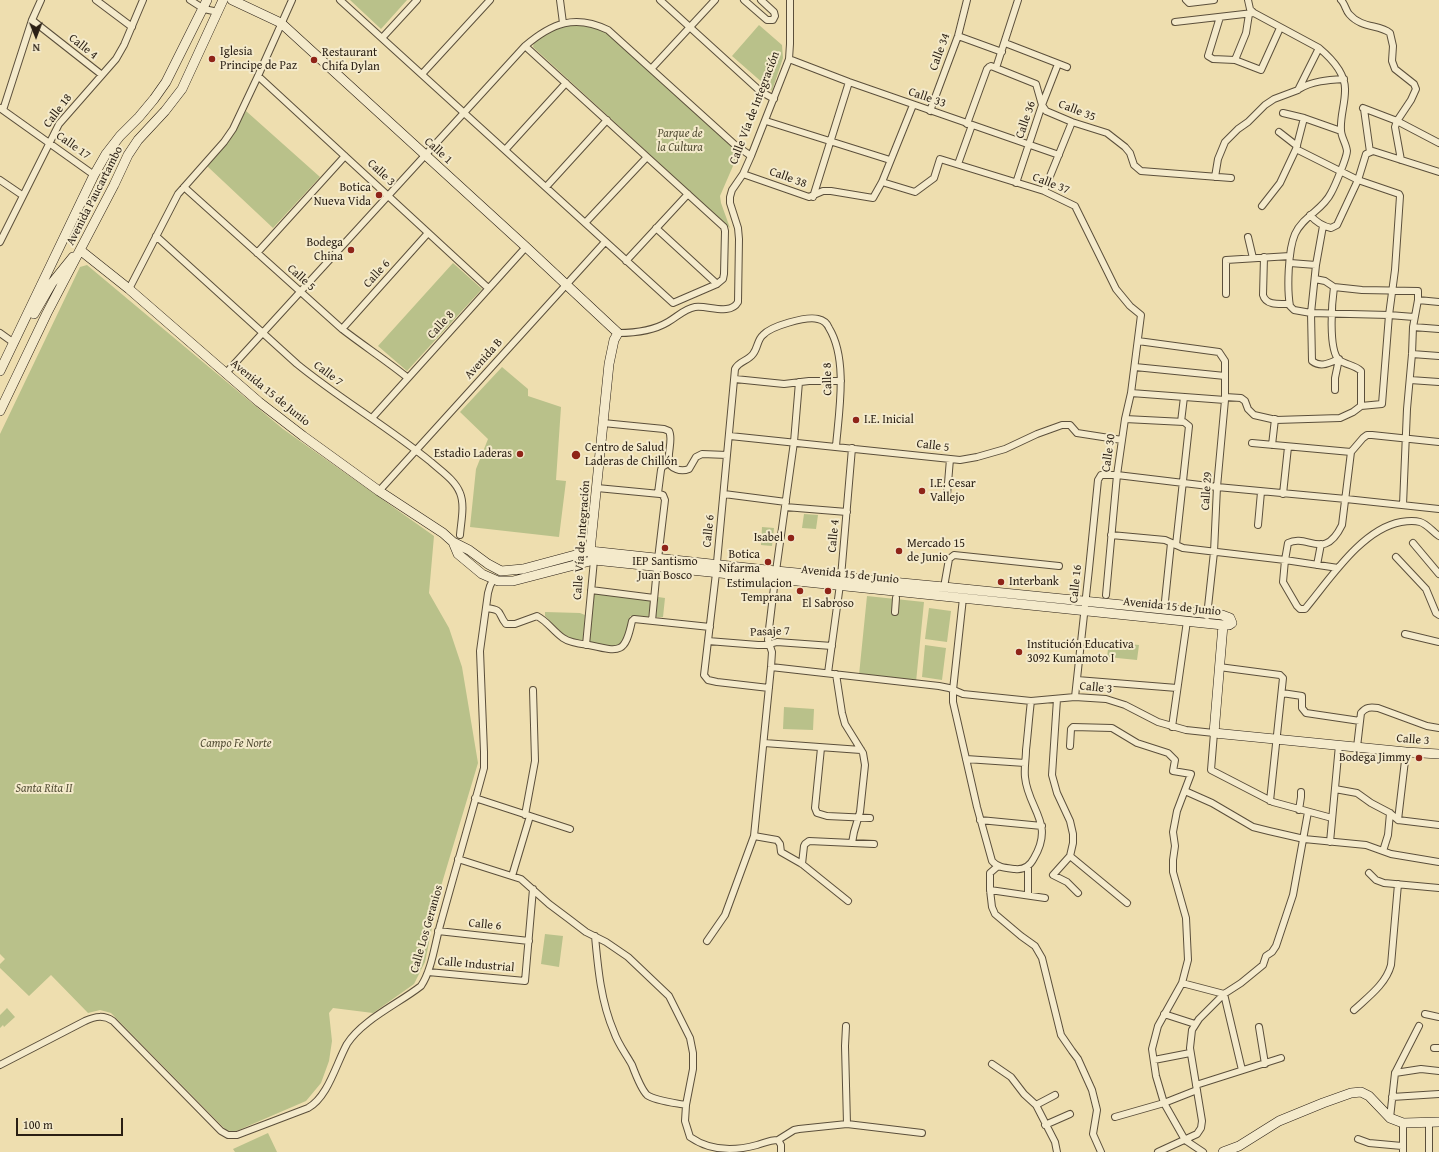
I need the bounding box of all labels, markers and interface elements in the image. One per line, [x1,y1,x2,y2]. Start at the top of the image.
north arrow [16,16,56,56]
street label: Calle 4 [66,31,100,63]
street label: Calle 34 [927,31,953,73]
text: N [32,40,40,56]
place label: Iglesia Principe de Paz [220,45,297,73]
place label: Restaurant Chifa Dylan [322,46,380,74]
street label: Calle Vía de Integración [727,50,783,166]
marker: Iglesia Principe de Paz [207,54,217,64]
marker: Restaurant Chifa Dylan [309,55,319,65]
street label: Calle 33 [906,85,948,111]
street label: Calle 18 [41,91,75,131]
street label: Calle 35 [1056,97,1098,125]
street label: Calle 36 [1013,99,1039,141]
park label: Parque de la Cultura [657,127,703,155]
street label: Calle 17 [53,129,93,163]
street label: Calle 1 [421,135,455,167]
street label: Avenida Paucartambo [64,144,126,248]
street label: Calle 3 [364,156,398,190]
street label: Calle 38 [767,165,809,191]
street label: Calle 37 [1030,170,1072,198]
place label: Botica Nueva Vida [314,181,371,209]
marker: Botica Nueva Vida [374,190,384,200]
place label: Bodega China [306,236,343,264]
marker: Bodega China [346,245,356,255]
street label: Calle 6 [361,257,393,291]
street label: Calle 5 [284,262,318,294]
street label: Calle 8 [425,308,457,342]
street label: Avenida B [462,336,506,382]
street label: Avenida 15 de Junio [227,357,313,429]
street label: Calle 7 [310,358,346,390]
street label: Calle 8 [821,362,835,396]
place label: I.E. Inicial [864,413,914,427]
marker: I.E. Inicial [851,415,861,425]
street label: Calle 30 [1099,433,1119,473]
street label: Calle 5 [916,437,950,455]
place label: Centro de Salud Laderas de Chillón [585,441,677,469]
place label: Estadio Laderas [434,447,512,461]
marker: Estadio Laderas [515,449,525,459]
marker: Centro de Salud Laderas de Chillón [570,449,582,461]
street label: Calle 29 [1198,471,1216,511]
place label: I.E. Cesar Vallejo [930,477,976,505]
street label: Calle Vía de Integración [571,480,593,600]
marker: I.E. Cesar Vallejo [917,486,927,496]
street label: Calle 6 [700,514,718,548]
street label: Calle 4 [825,519,843,553]
place label: Isabel [754,531,783,545]
marker: Isabel [786,533,796,543]
place label: Mercado 15 de Junio [907,537,965,565]
marker: IEP Santismo Juan Bosco [660,543,670,553]
marker: Mercado 15 de Junio [894,546,904,556]
place label: Botica Nifarma [719,548,760,576]
place label: IEP Santismo Juan Bosco [632,555,698,583]
marker: Botica Nifarma [763,557,773,567]
street label: Avenida 15 de Junio [800,563,900,587]
street label: Calle 16 [1067,564,1085,604]
place label: Interbank [1009,575,1059,589]
place label: Estimulacion Temprana [727,577,792,605]
marker: Interbank [996,577,1006,587]
marker: Estimulacion Temprana [795,586,805,596]
marker: El Sabroso [823,586,833,596]
street label: Avenida 15 de Junio [1122,595,1222,619]
place label: El Sabroso [802,597,854,611]
street label: Pasaje 7 [750,624,790,640]
place label: Institución Educativa 3092 Kumamoto I [1027,638,1134,666]
marker: Institución Educativa 3092 Kumamoto I [1014,647,1024,657]
street label: Calle 3 [1079,679,1113,697]
street label: Calle 3 [1396,732,1430,748]
park label: Campo Fe Norte [200,737,272,751]
place label: Bodega Jimmy [1339,751,1411,765]
marker: Bodega Jimmy [1414,753,1424,763]
park label: Santa Rita II [16,782,72,796]
street label: Calle Los Geranios [408,883,446,975]
street label: Calle 6 [468,916,502,934]
street label: Calle Industrial [437,954,515,976]
scale bar [18,1110,125,1136]
text: 100 m [23,1116,53,1133]

